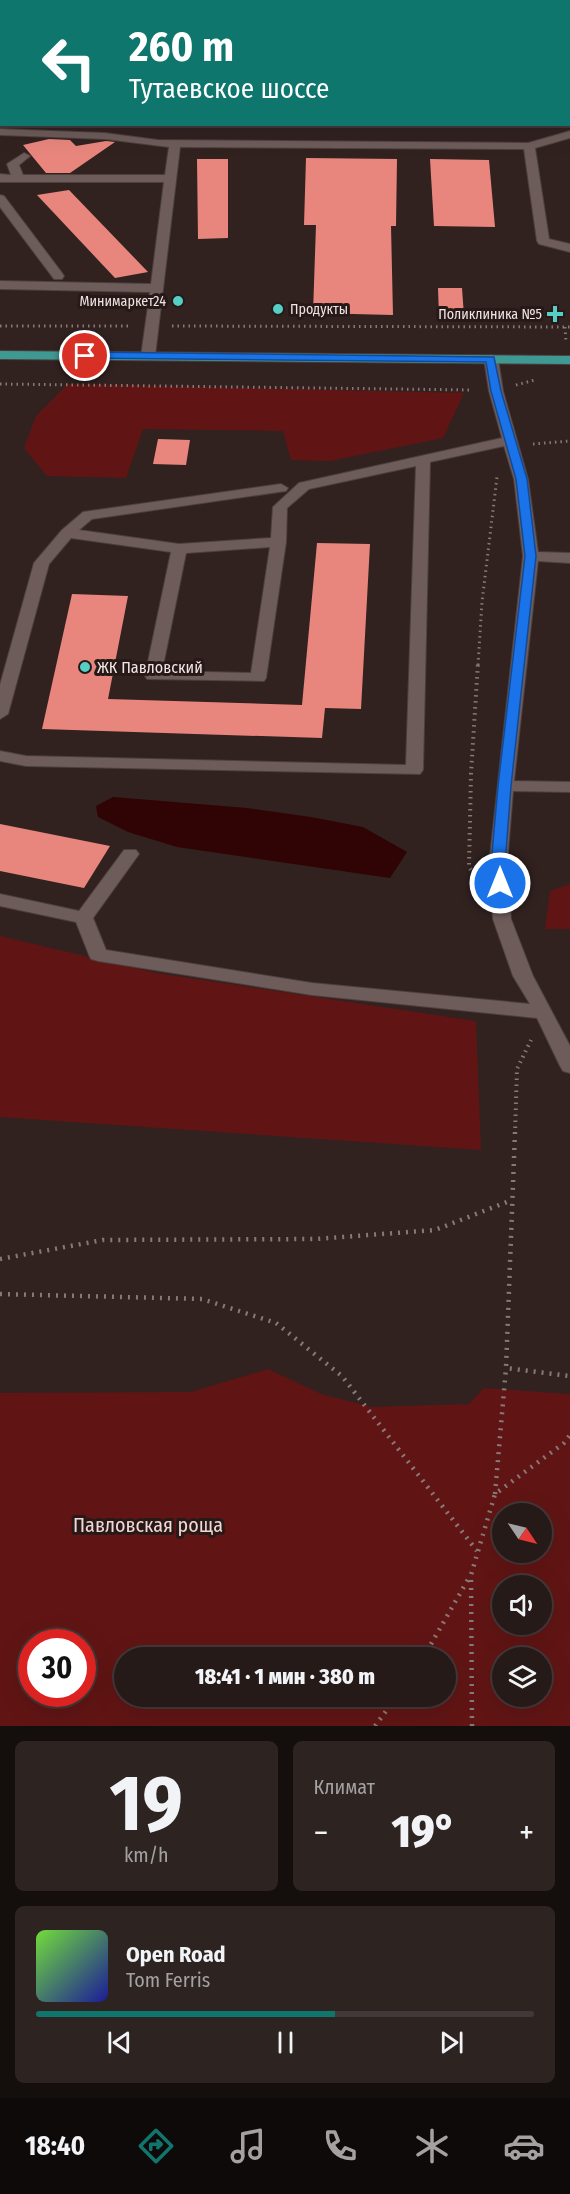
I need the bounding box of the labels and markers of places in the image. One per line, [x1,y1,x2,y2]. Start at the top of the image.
place label: Минимаркет24 [80,293,166,310]
marker: Минимаркет24 [171,294,185,308]
place label: Продукты [290,301,348,318]
marker: Продукты [271,302,285,316]
marker: Поликлиника №5 [546,305,564,323]
place label: Поликлиника №5 [438,306,542,323]
pin [59,330,110,381]
place label: ЖК Павловский [97,658,203,677]
marker: ЖК Павловский [78,660,92,674]

